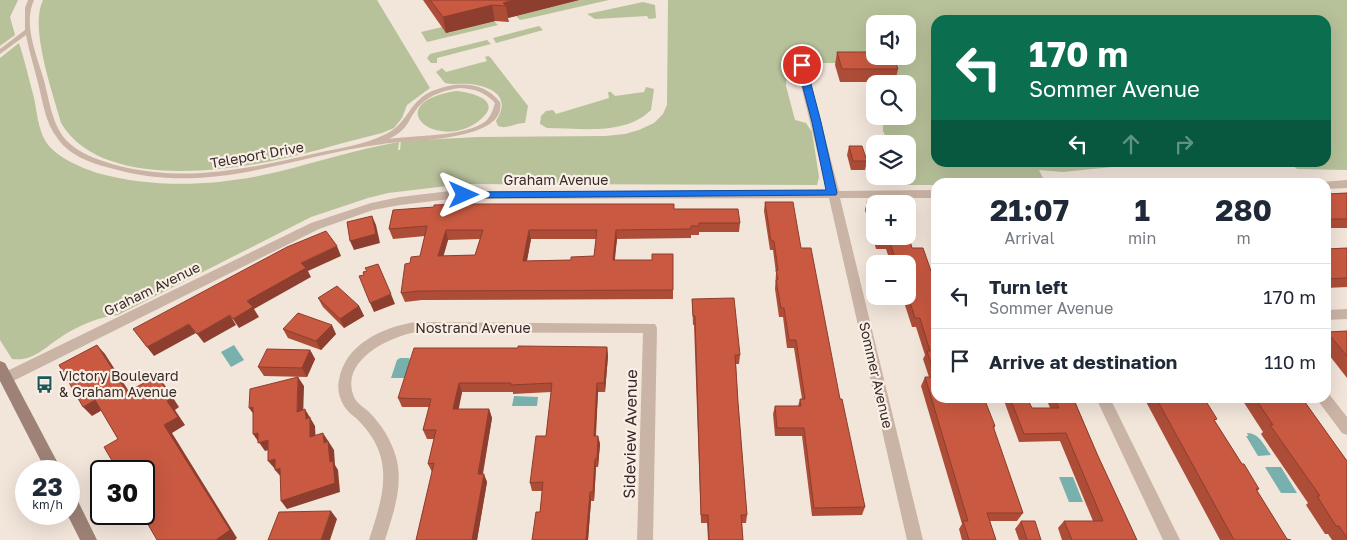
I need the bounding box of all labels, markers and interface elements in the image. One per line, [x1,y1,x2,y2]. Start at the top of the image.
map controls [866,15,916,305]
button: sound [866,15,916,65]
text: 170 m [1029,33,1128,75]
icon: left [946,35,1011,100]
pin [781,44,823,86]
icon: arrive [788,51,816,79]
button: search [866,75,916,125]
text: Sommer Avenue [1029,75,1200,102]
icon: left [1064,130,1092,158]
icon: ahead [1117,130,1145,158]
icon: right [1170,130,1198,158]
button: layers [866,135,916,185]
street label: Teleport Drive [209,138,305,171]
position arrow [437,168,489,220]
street label: Graham Avenue [504,171,608,188]
text: 21:07 [990,192,1069,228]
text: 1 [1134,192,1150,228]
text: 280 [1215,192,1272,228]
button: + [866,195,916,245]
text: Arrival [1004,228,1055,248]
text: min [1128,228,1156,248]
text: m [1237,228,1251,248]
button: − [866,255,916,305]
street label: Graham Avenue [101,258,203,319]
text: Turn left [989,275,1068,298]
icon: left [946,282,974,310]
text: 170 m [1263,285,1316,308]
text: Sommer Avenue [989,298,1113,318]
street label: Nostrand Avenue [415,319,531,336]
street label: Sommer Avenue [856,320,897,430]
icon: arrive [946,347,974,375]
text: Arrive at destination [989,350,1177,373]
text: 110 m [1264,350,1316,373]
place label: Victory Boulevard & Graham Avenue [59,367,179,400]
street label: Sideview Avenue [619,369,641,499]
bus stop icon: Victory Boulevard & Graham Avenue [35,374,55,394]
speed limit sign: 30 [90,460,155,525]
text: 23 [32,471,63,502]
text: km/h [32,497,63,512]

